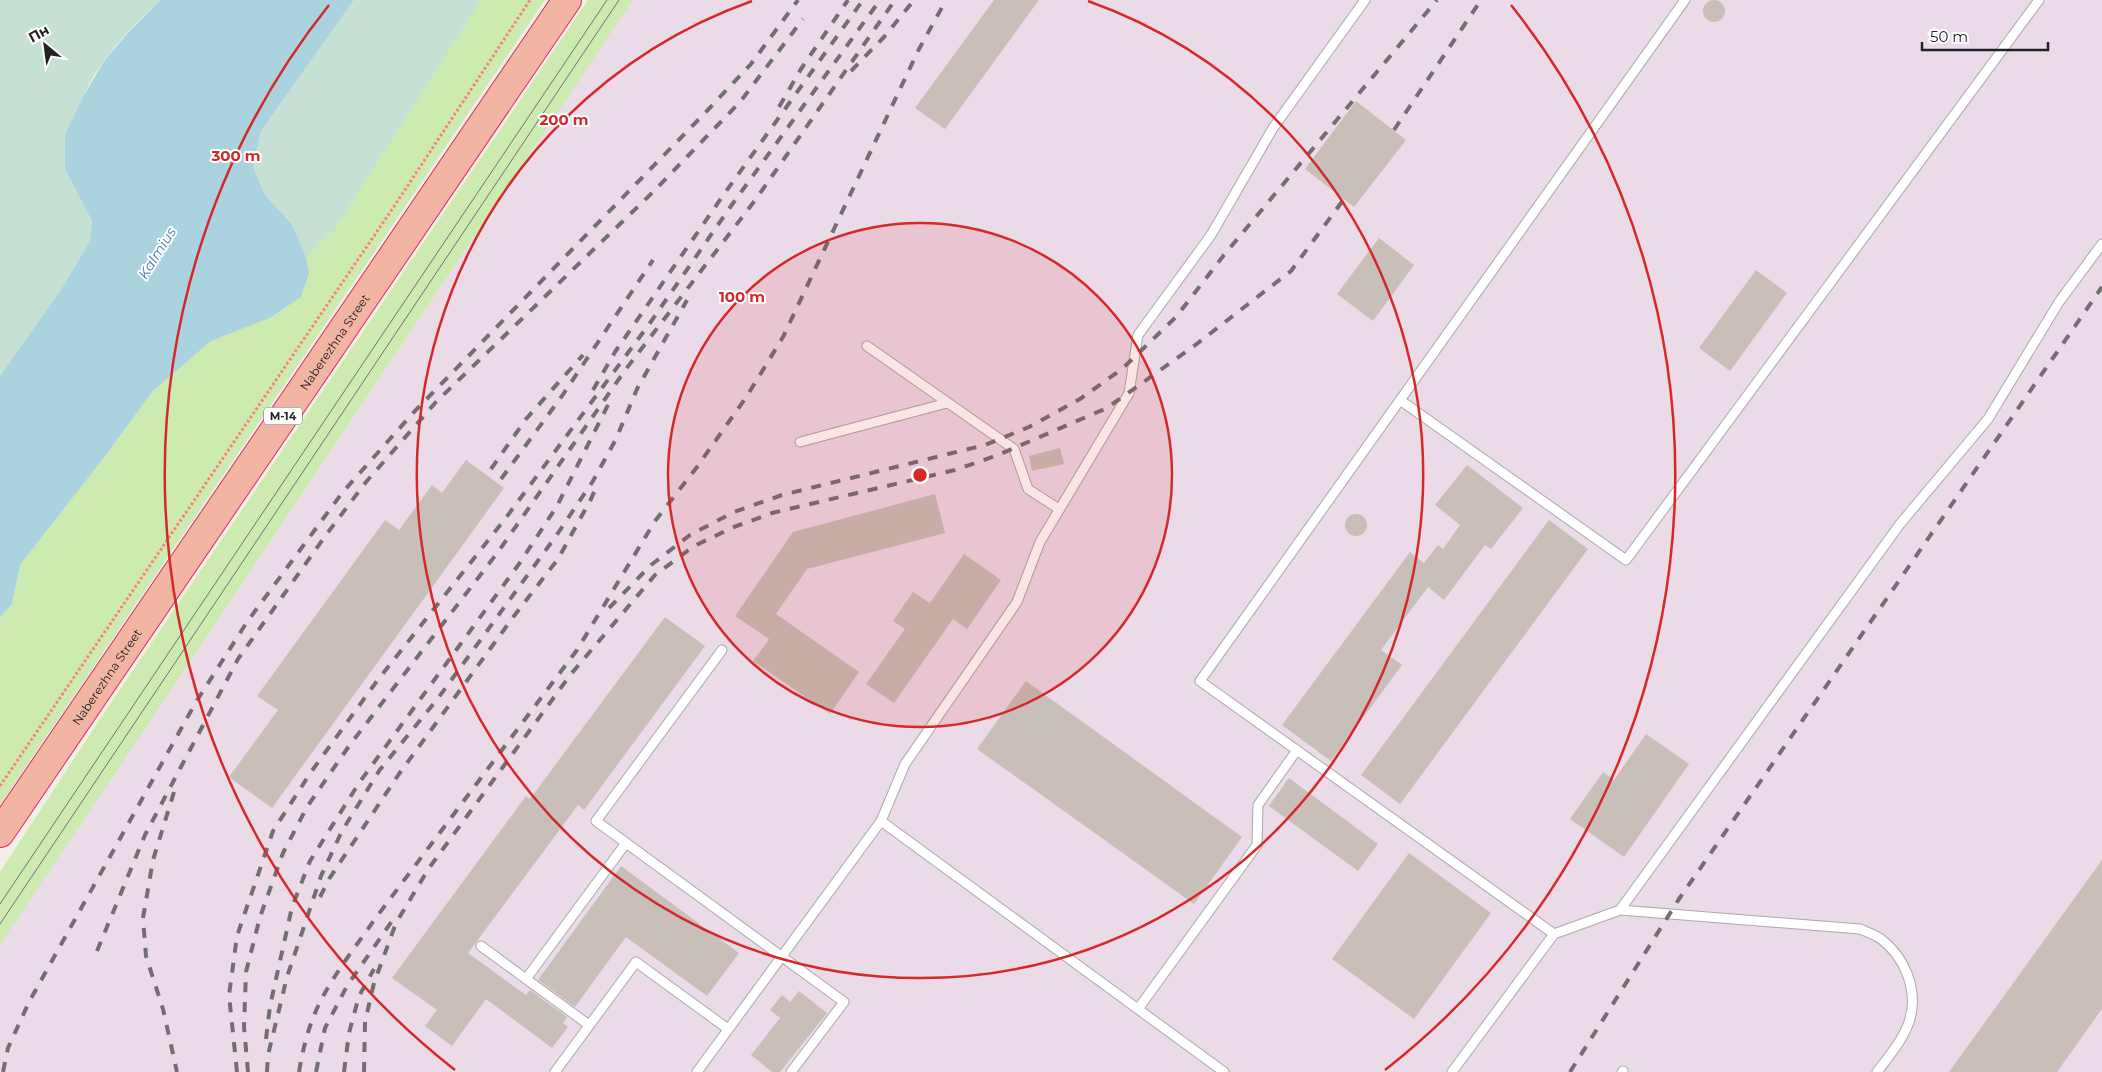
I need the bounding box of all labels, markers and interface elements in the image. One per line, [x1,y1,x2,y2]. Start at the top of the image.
north arrow [20,20,70,70]
scale bar [1922,20,2048,52]
text: Пн [25,21,52,47]
text: 50 m [1930,27,1968,46]
text: 200 m [539,110,589,129]
text: 300 m [210,146,261,165]
water label: Kalmius [134,224,180,282]
text: 100 m [719,287,765,306]
street label: Naberezhna Street [296,291,372,393]
road number: М-14 [264,408,302,424]
centre of rings [911,466,929,484]
street label: Naberezhna Street [68,626,144,728]

